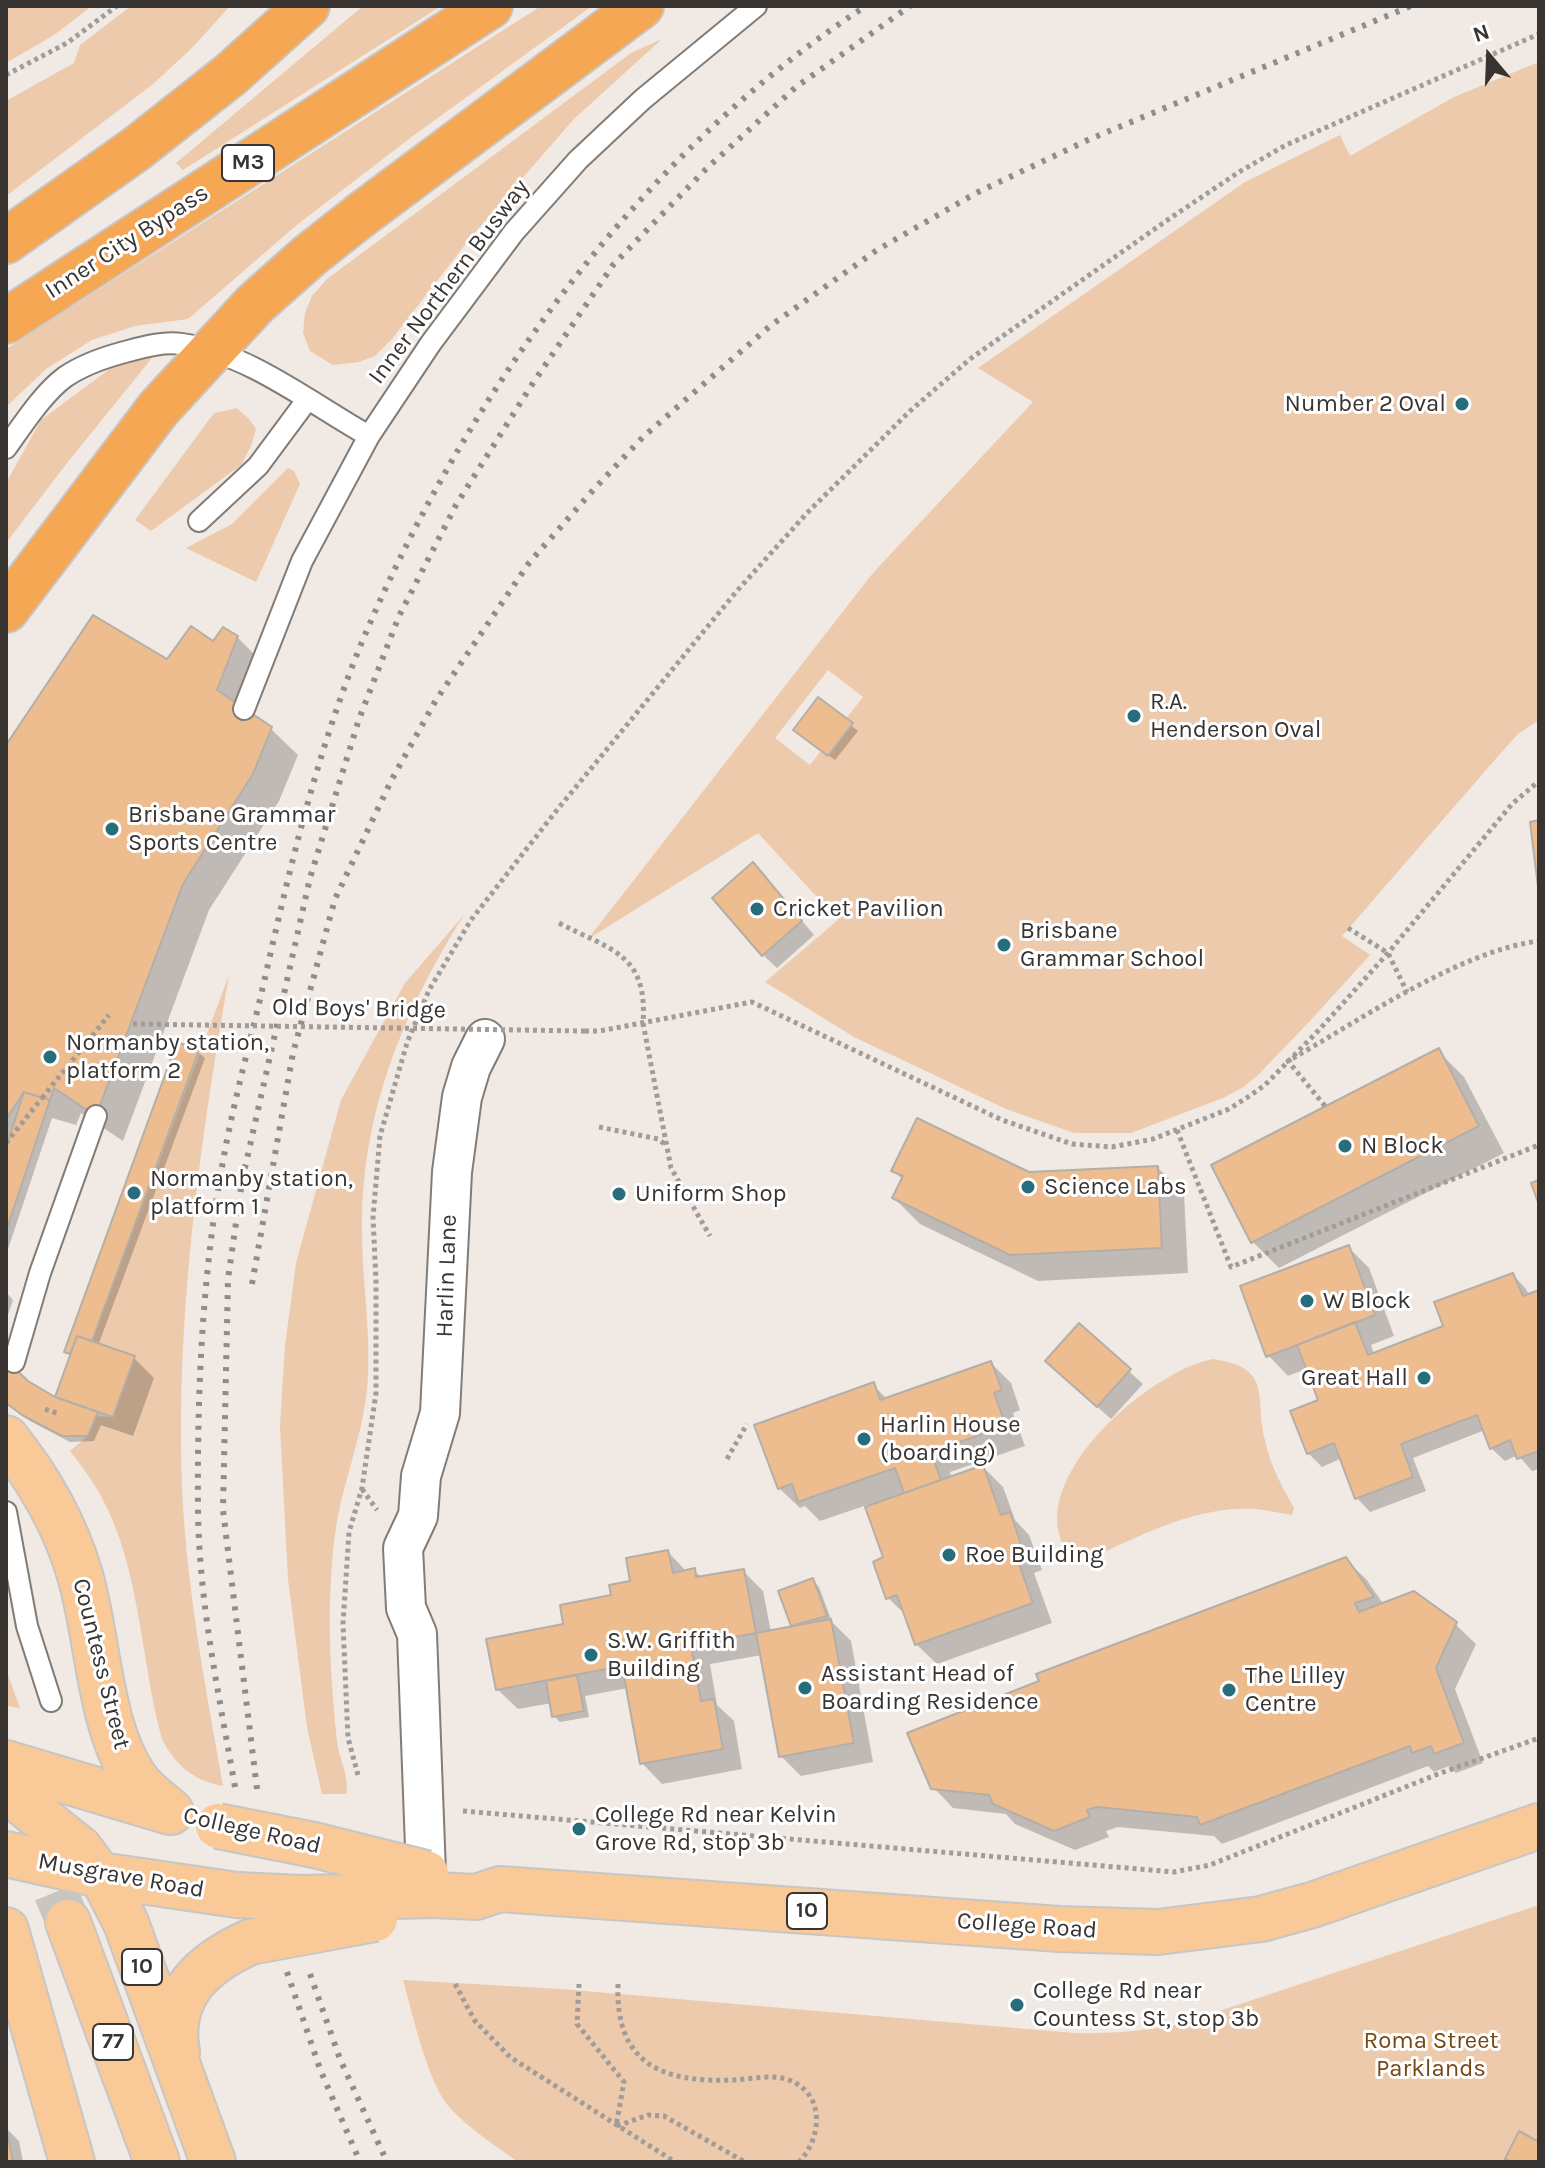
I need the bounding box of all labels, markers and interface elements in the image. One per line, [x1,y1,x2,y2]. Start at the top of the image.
north arrow [1449,16,1529,96]
text: N [1469,18,1493,48]
road number: M3 [222,145,274,181]
street label: Inner Northern Busway [363,174,535,390]
street label: Inner City Bypass [40,179,214,305]
place label: Number 2 Oval [1285,390,1446,418]
marker: Number 2 Oval [1453,395,1471,413]
place label: R.A. Henderson Oval [1150,688,1321,744]
marker: R.A. Henderson Oval [1125,707,1143,725]
place label: Brisbane Grammar Sports Centre [128,801,335,857]
marker: Brisbane Grammar Sports Centre [103,820,121,838]
place label: Cricket Pavilion [773,895,944,923]
marker: Cricket Pavilion [748,900,766,918]
place label: Brisbane Grammar School [1020,917,1204,973]
marker: Brisbane Grammar School [995,936,1013,954]
street label: Old Boys' Bridge [272,993,446,1025]
place label: Normanby station, platform 2 [66,1029,269,1085]
marker: Normanby station, platform 2 [41,1048,59,1066]
place label: N Block [1361,1132,1444,1160]
marker: N Block [1336,1137,1354,1155]
place label: Normanby station, platform 1 [150,1165,353,1221]
place label: Science Labs [1044,1173,1187,1201]
marker: Science Labs [1019,1178,1037,1196]
place label: Uniform Shop [635,1180,787,1208]
marker: Normanby station, platform 1 [125,1184,143,1202]
marker: Uniform Shop [610,1185,628,1203]
street label: Harlin Lane [430,1214,464,1338]
place label: W Block [1323,1287,1411,1315]
marker: W Block [1298,1292,1316,1310]
place label: Great Hall [1301,1364,1408,1392]
marker: Great Hall [1415,1369,1433,1387]
place label: Harlin House (boarding) [880,1411,1021,1467]
marker: Harlin House (boarding) [855,1430,873,1448]
place label: Roe Building [965,1541,1104,1569]
marker: Roe Building [940,1546,958,1564]
street label: Countess Street [66,1576,136,1752]
place label: S.W. Griffith Building [607,1627,736,1683]
marker: S.W. Griffith Building [582,1646,600,1664]
place label: Assistant Head of Boarding Residence [821,1660,1039,1716]
place label: The Lilley Centre [1245,1662,1345,1718]
marker: Assistant Head of Boarding Residence [796,1679,814,1697]
marker: The Lilley Centre [1220,1681,1238,1699]
street label: College Road [180,1801,324,1861]
place label: College Rd near Kelvin Grove Rd, stop 3b [595,1801,836,1857]
marker: College Rd near Kelvin Grove Rd, stop 3b [570,1820,588,1838]
street label: Musgrave Road [36,1847,206,1905]
road number: 10 [787,1893,827,1929]
street label: College Road [956,1907,1098,1945]
road number: 10 [122,1949,162,1985]
place label: College Rd near Countess St, stop 3b [1033,1977,1259,2033]
marker: College Rd near Countess St, stop 3b [1008,1996,1026,2014]
road number: 77 [93,2024,133,2060]
park label: Roma Street Parklands [1363,2027,1499,2083]

